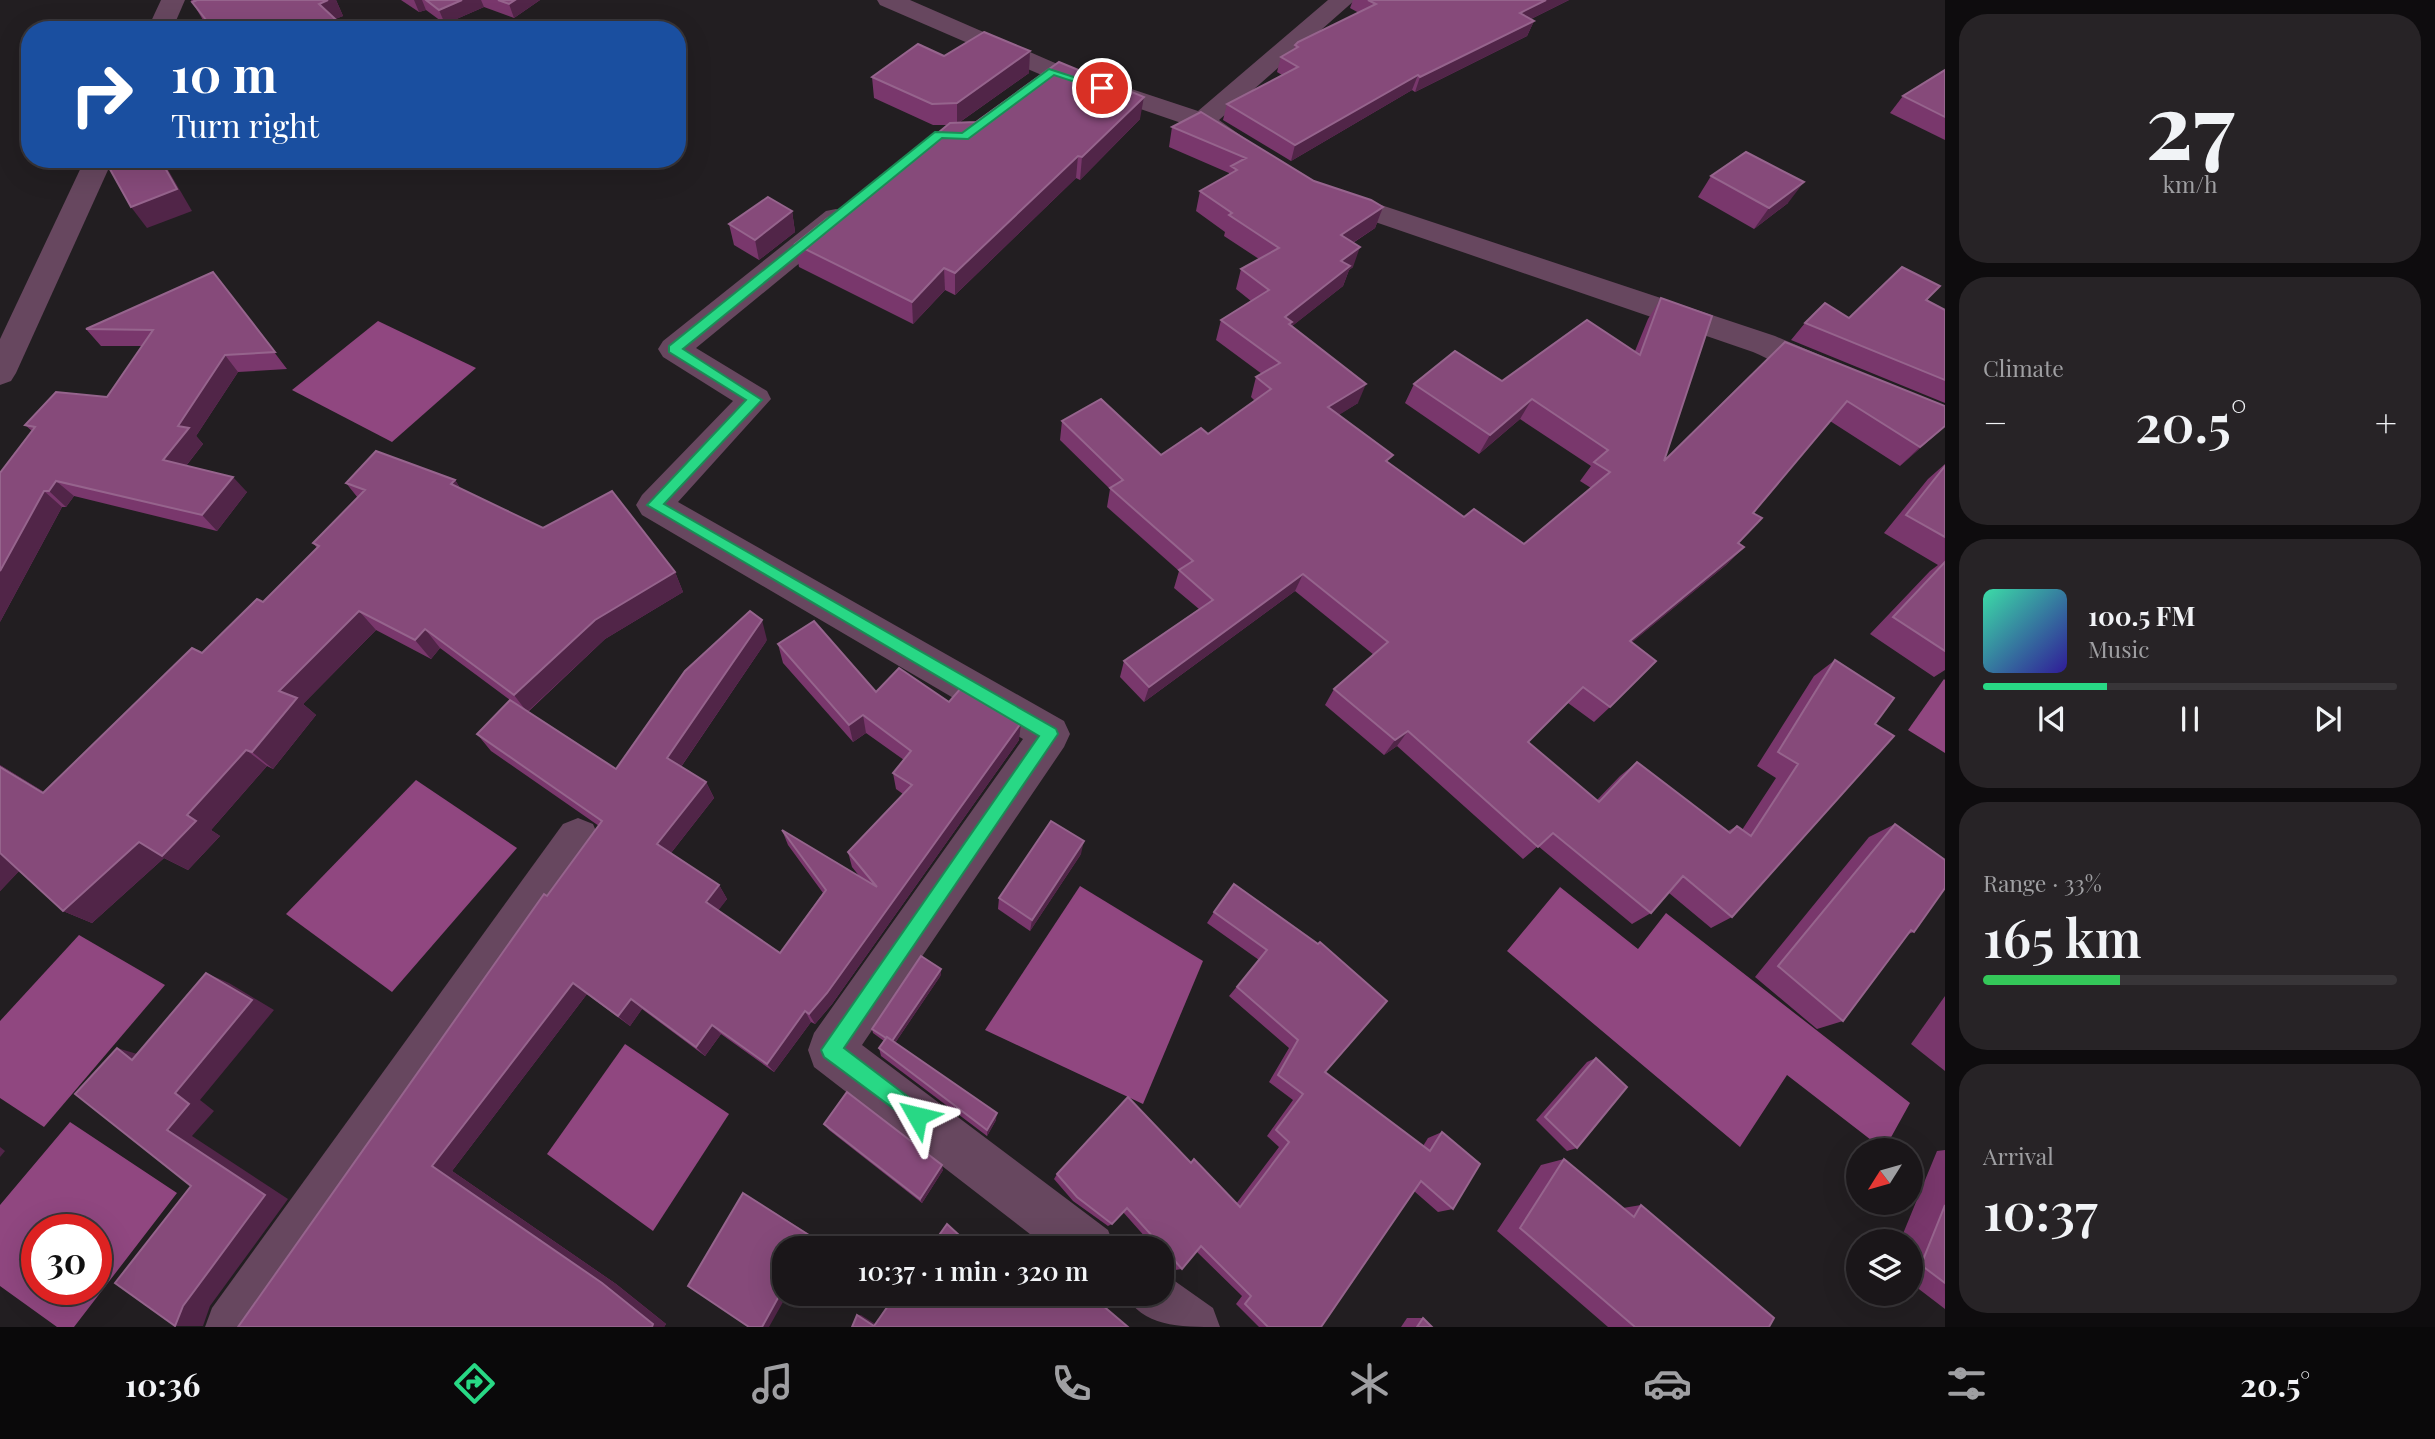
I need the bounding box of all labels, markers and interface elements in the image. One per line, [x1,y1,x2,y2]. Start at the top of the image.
text: 10 m [171,40,277,105]
icon: right [56,49,147,140]
pin [1072,58,1132,118]
text: 27 [2146,62,2235,183]
icon: arrive [1083,69,1121,107]
text: Turn right [171,103,319,146]
text: km/h [2162,168,2218,199]
text: Climate [1983,352,2064,383]
text: 20.5° [2135,387,2247,456]
text: − [1983,396,2008,447]
text: + [2375,396,2397,447]
text: 100.5 FM [2088,598,2195,633]
text: Music [2088,633,2149,664]
icon: previous [2033,700,2071,738]
icon: pause [2171,700,2209,738]
icon: next [2309,700,2347,738]
text: Range · 33% [1983,867,2102,898]
text: 165 km [1983,902,2142,971]
position arrow [880,1079,954,1153]
north arrow [1846,1138,1923,1214]
map controls [1846,1138,1923,1306]
text: Arrival [1983,1140,2054,1171]
text: 10:37 [1983,1175,2098,1244]
speed limit sign: 30 [21,1214,112,1305]
button: layers [1846,1229,1923,1306]
text: 10:37 · 1 min · 320 m [858,1253,1088,1288]
icon: directions [450,1359,499,1408]
icon: music [748,1359,797,1408]
icon: phone [1047,1359,1096,1408]
icon: climate [1345,1359,1394,1408]
icon: car [1643,1359,1692,1408]
icon: filters [1942,1359,1991,1408]
text: 10:36 [125,1362,200,1405]
text: 20.5° [2240,1362,2310,1405]

